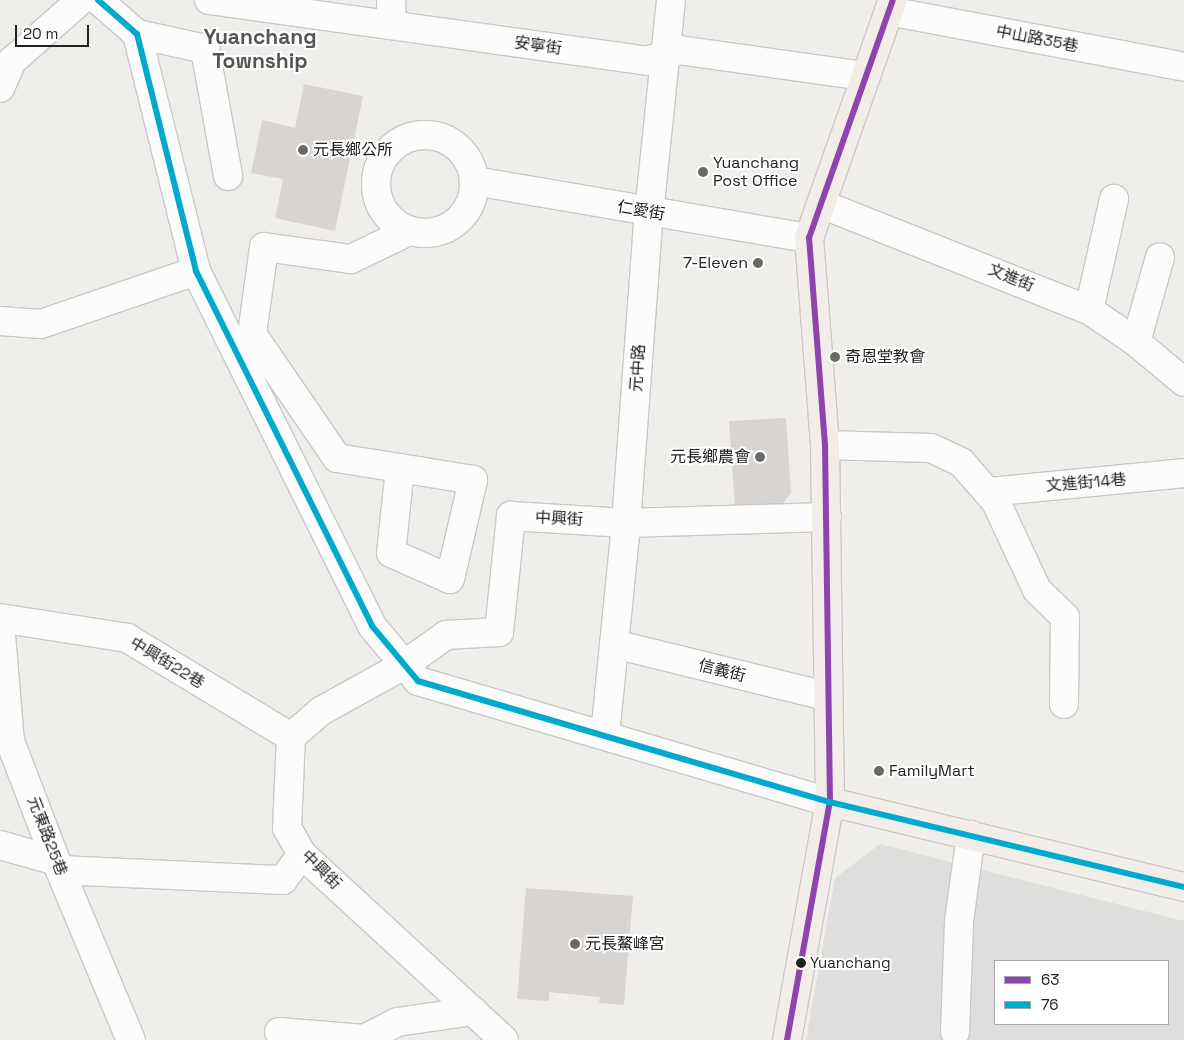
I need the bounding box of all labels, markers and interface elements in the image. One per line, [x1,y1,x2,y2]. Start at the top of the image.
scale bar [18,15,91,47]
street label: 中山路35巷 [994,22,1080,56]
text: 20 m [23,24,58,43]
district label: Yuanchang Township [203,24,317,74]
street label: 安寧街 [513,33,563,59]
place label: 元長鄉公所 [313,140,393,160]
marker: 元長鄉公所 [297,144,309,156]
place label: Yuanchang Post Office [713,153,799,191]
marker: Yuanchang Post Office [697,166,709,178]
street label: 仁愛街 [616,197,666,225]
place label: 7-Eleven [683,253,748,273]
marker: 7-Eleven [752,257,764,269]
street label: 文進街 [985,260,1037,296]
street label: 元中路 [627,343,649,393]
place label: 奇恩堂教會 [845,347,925,367]
marker: 奇恩堂教會 [829,351,841,363]
place label: 元長鄉農會 [670,447,750,467]
marker: 元長鄉農會 [754,451,766,463]
street label: 文進街14巷 [1045,470,1127,496]
street label: 中興街 [535,508,583,530]
street label: 中興街22巷 [126,633,208,693]
street label: 信義街 [696,656,748,686]
place label: FamilyMart [889,761,975,781]
marker: FamilyMart [873,765,885,777]
street label: 元東路25巷 [23,794,71,878]
street label: 中興街 [297,846,345,894]
place label: 元長鰲峰宮 [585,934,665,954]
marker: 元長鰲峰宮 [569,938,581,950]
place label: Yuanchang [810,954,891,972]
marker: Yuanchang [796,958,806,968]
legend [994,960,1169,1025]
text: 63 [1041,970,1059,989]
text: 76 [1041,995,1059,1014]

